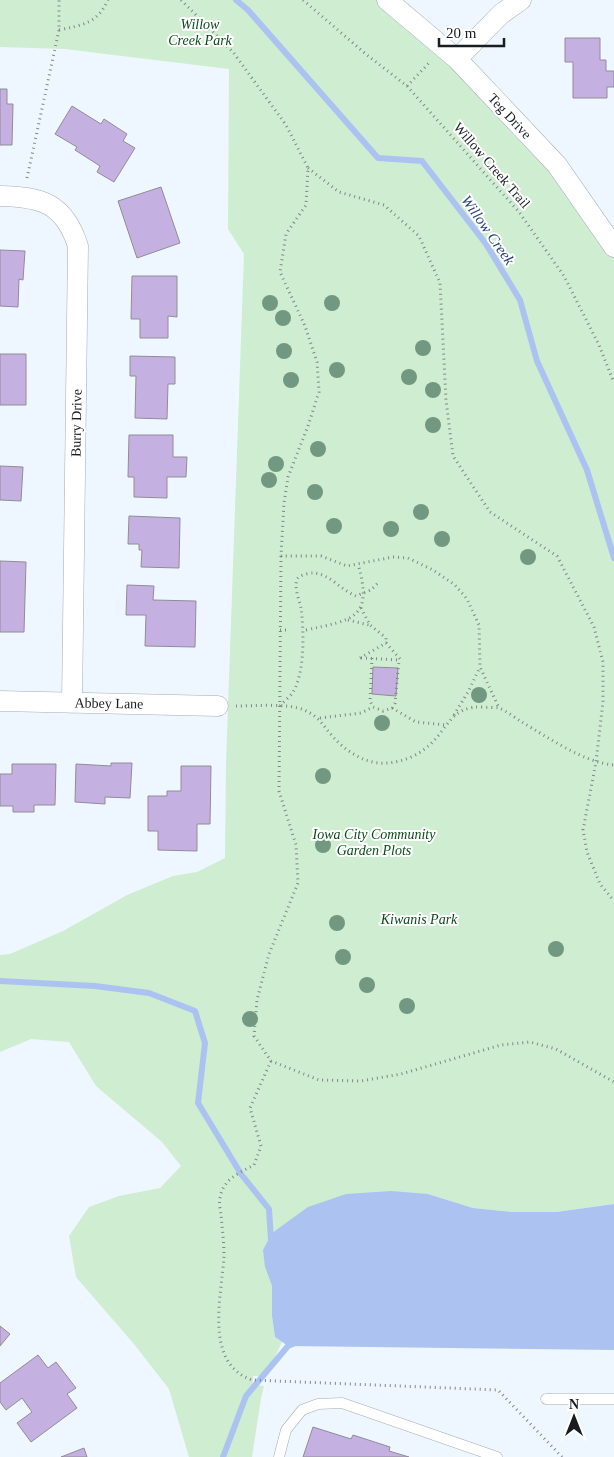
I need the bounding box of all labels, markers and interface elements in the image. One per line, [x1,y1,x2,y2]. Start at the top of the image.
scale bar [439,15,504,47]
park label: Willow Creek Park [168,17,233,48]
text: 20 m [446,25,477,41]
street label: Teg Drive [485,91,534,142]
street label: Willow Creek Trail [450,120,533,211]
water label: Willow Creek [458,192,518,268]
street label: Burry Drive [68,389,85,457]
street label: Abbey Lane [74,695,144,712]
park label: Iowa City Community Garden Plots [312,827,436,858]
park label: Kiwanis Park [380,912,458,927]
north arrow [549,1392,599,1442]
text: N [569,1397,579,1412]

